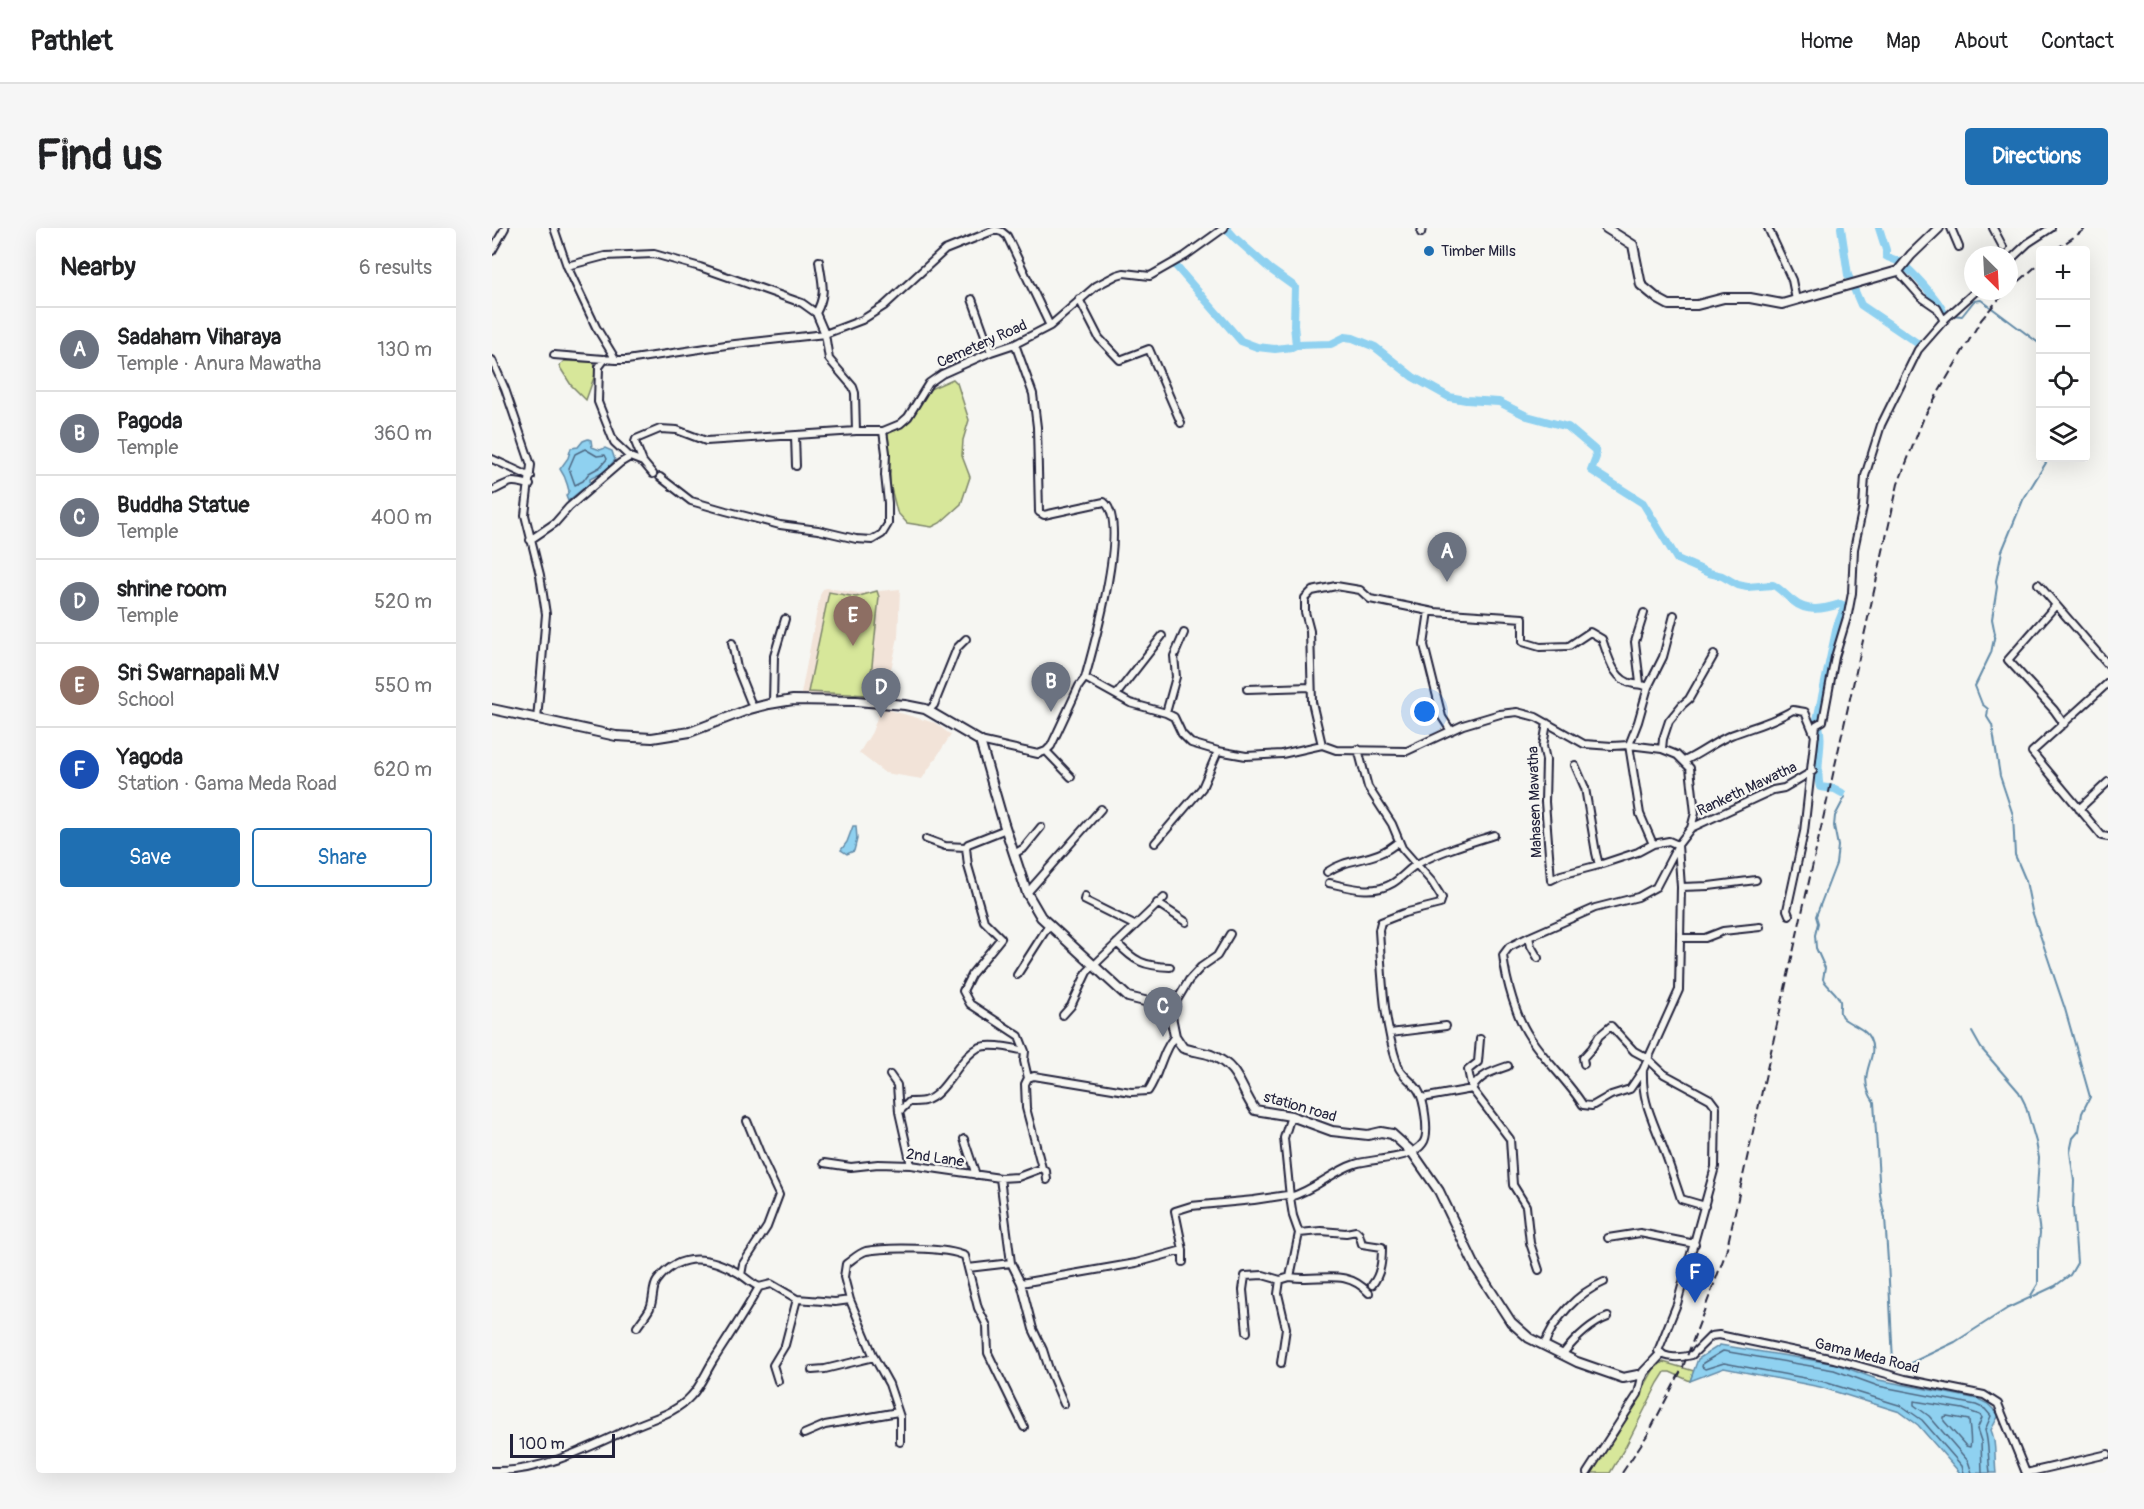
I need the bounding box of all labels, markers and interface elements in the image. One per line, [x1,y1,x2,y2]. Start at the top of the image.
text: Pathlet [30,24,113,59]
text: Home [1800,28,1853,55]
text: Map [1886,28,1921,55]
text: About [1954,28,2008,55]
text: Contact [2041,28,2114,55]
button: Directions [1965,128,2108,185]
text: Find us [36,130,162,182]
place label: Timber Mills [1441,242,1516,261]
marker: Timber Mills [1422,244,1436,258]
north arrow [1964,246,2018,300]
map controls [2036,246,2090,462]
button: + [2036,246,2090,300]
text: Nearby [60,251,136,283]
text: 6 results [359,255,432,280]
button: − [2036,300,2090,354]
street label: Cemetery Road [934,316,1030,372]
text: Sadaham Viharaya [117,323,281,351]
text: A [73,337,86,362]
text: 130 m [377,337,432,362]
text: Temple · Anura Mawatha [117,351,321,376]
button: locate [2036,354,2090,408]
text: Pagoda [117,407,182,435]
button: layers [2036,408,2090,462]
text: B [74,421,85,446]
text: 360 m [373,421,432,446]
text: Temple [117,435,178,460]
text: Buddha Statue [117,491,249,519]
text: C [73,505,86,530]
text: 400 m [371,505,432,530]
text: Temple [117,519,178,544]
pin: A [1428,532,1466,582]
text: shrine room [117,575,227,603]
text: D [73,589,86,614]
text: 520 m [374,589,432,614]
pin: E [834,596,872,646]
text: Temple [117,603,178,628]
text: Sri Swarnapali M.V [117,659,280,687]
pin: B [1032,662,1070,712]
pin: D [862,668,900,718]
text: E [74,673,85,698]
text: 550 m [375,673,432,698]
text: School [117,687,174,712]
your location [1410,697,1439,726]
text: Yagoda [117,743,183,771]
street label: Mahasen Mawatha [1524,746,1546,858]
text: F [73,757,86,782]
text: 620 m [373,757,432,782]
street label: Ranketh Mawatha [1694,758,1800,820]
text: Station · Gama Meda Road [117,771,337,796]
button: Save [60,828,240,887]
button: Share [252,828,432,887]
pin: C [1144,988,1182,1037]
street label: station road [1261,1088,1339,1126]
street label: 2nd Lane [905,1145,966,1172]
pin: F [1676,1254,1714,1303]
street label: Gama Meda Road [1813,1334,1921,1378]
scale bar [510,1431,615,1458]
text: 100 m [519,1434,565,1454]

